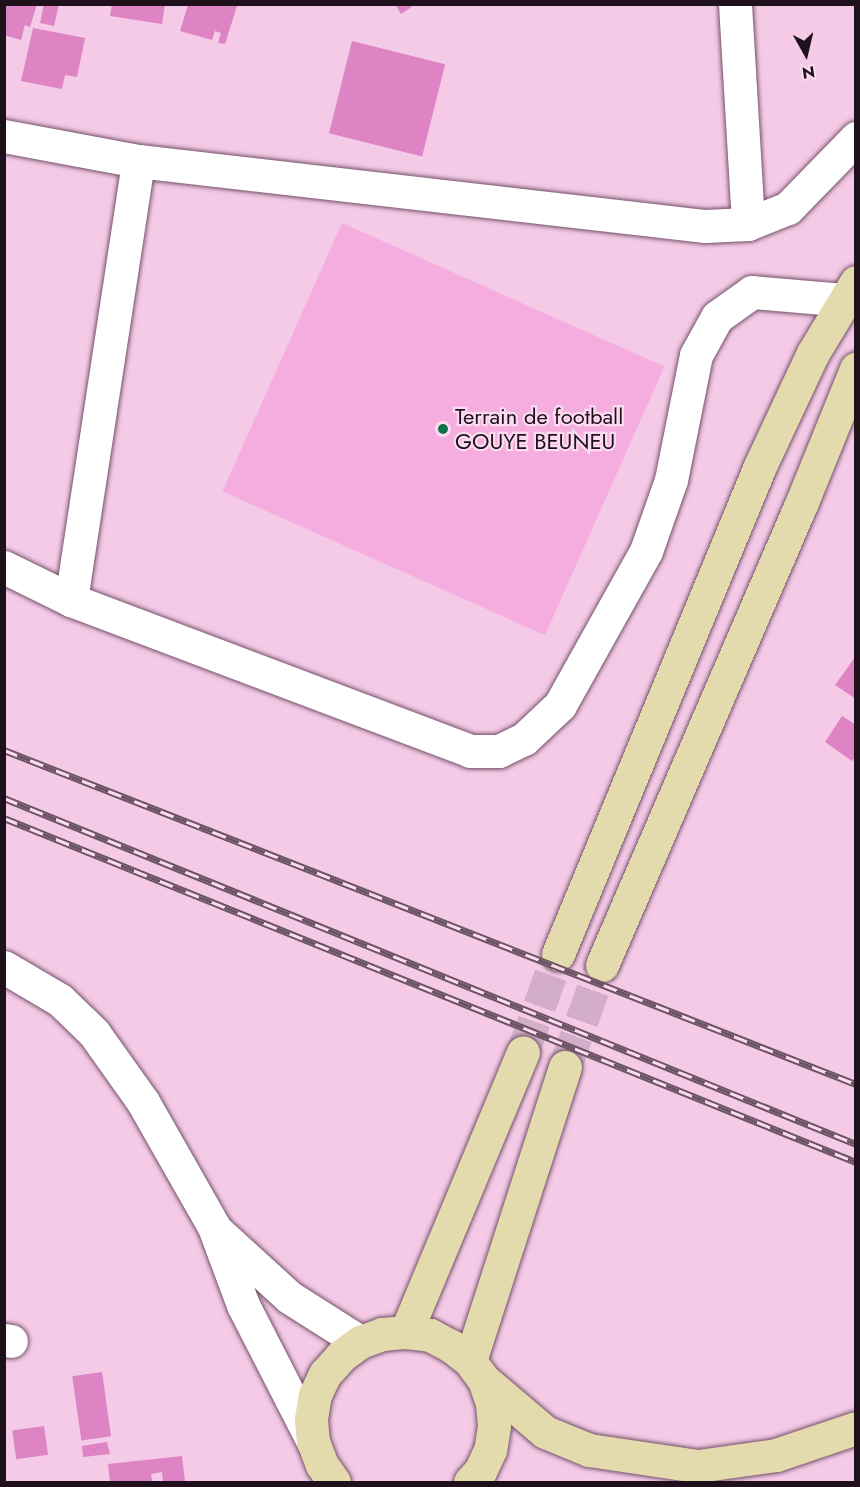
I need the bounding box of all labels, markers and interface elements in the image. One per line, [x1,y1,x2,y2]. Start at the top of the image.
north arrow [776,24,836,84]
text: N [801,60,816,85]
place label: Terrain de football GOUYE BEUNEU [455,403,623,454]
marker: Terrain de football GOUYE BEUNEU [436,422,450,436]

